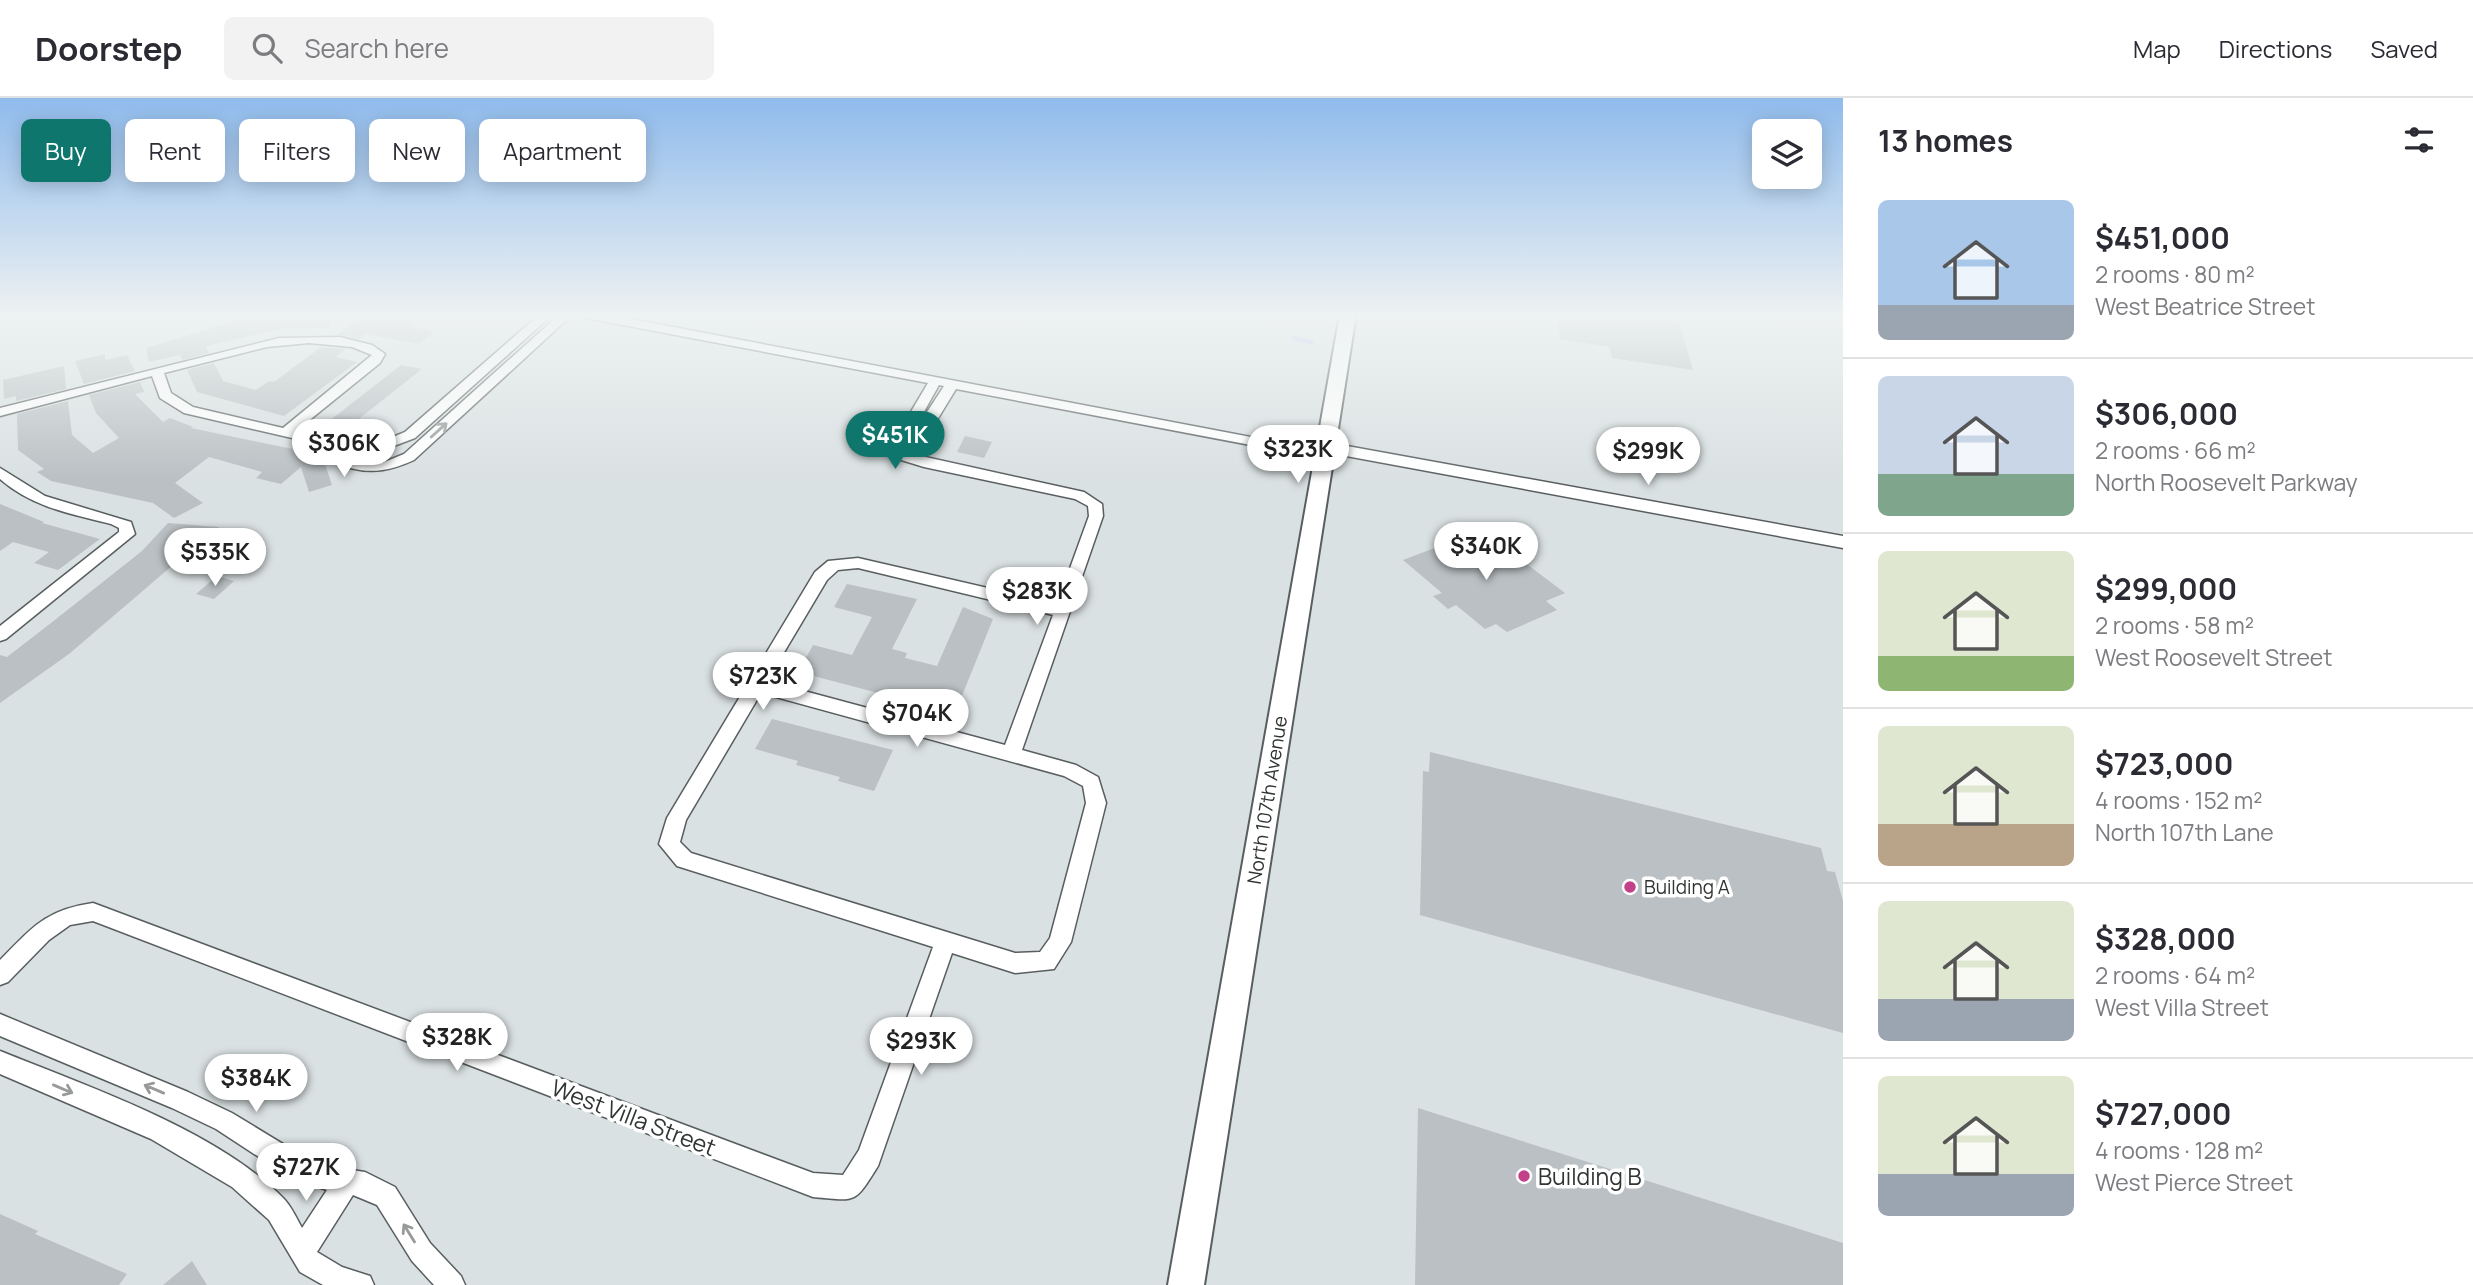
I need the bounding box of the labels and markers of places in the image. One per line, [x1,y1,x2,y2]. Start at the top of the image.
pin: $451K [846,412,944,471]
pin: $306K [295,420,393,479]
pin: $323K [1249,426,1347,485]
pin: $299K [1599,428,1697,487]
pin: $340K [1437,522,1535,582]
pin: $535K [166,528,264,588]
pin: $283K [988,568,1086,627]
pin: $723K [714,652,812,712]
pin: $704K [868,690,966,749]
place label: Building A [1644,874,1730,900]
marker: Building A [1622,879,1638,895]
pin: $328K [408,1014,506,1073]
pin: $293K [872,1018,970,1077]
pin: $384K [207,1054,305,1114]
pin: $727K [257,1144,355,1203]
place label: Building B [1538,1160,1641,1192]
marker: Building B [1516,1168,1532,1184]

